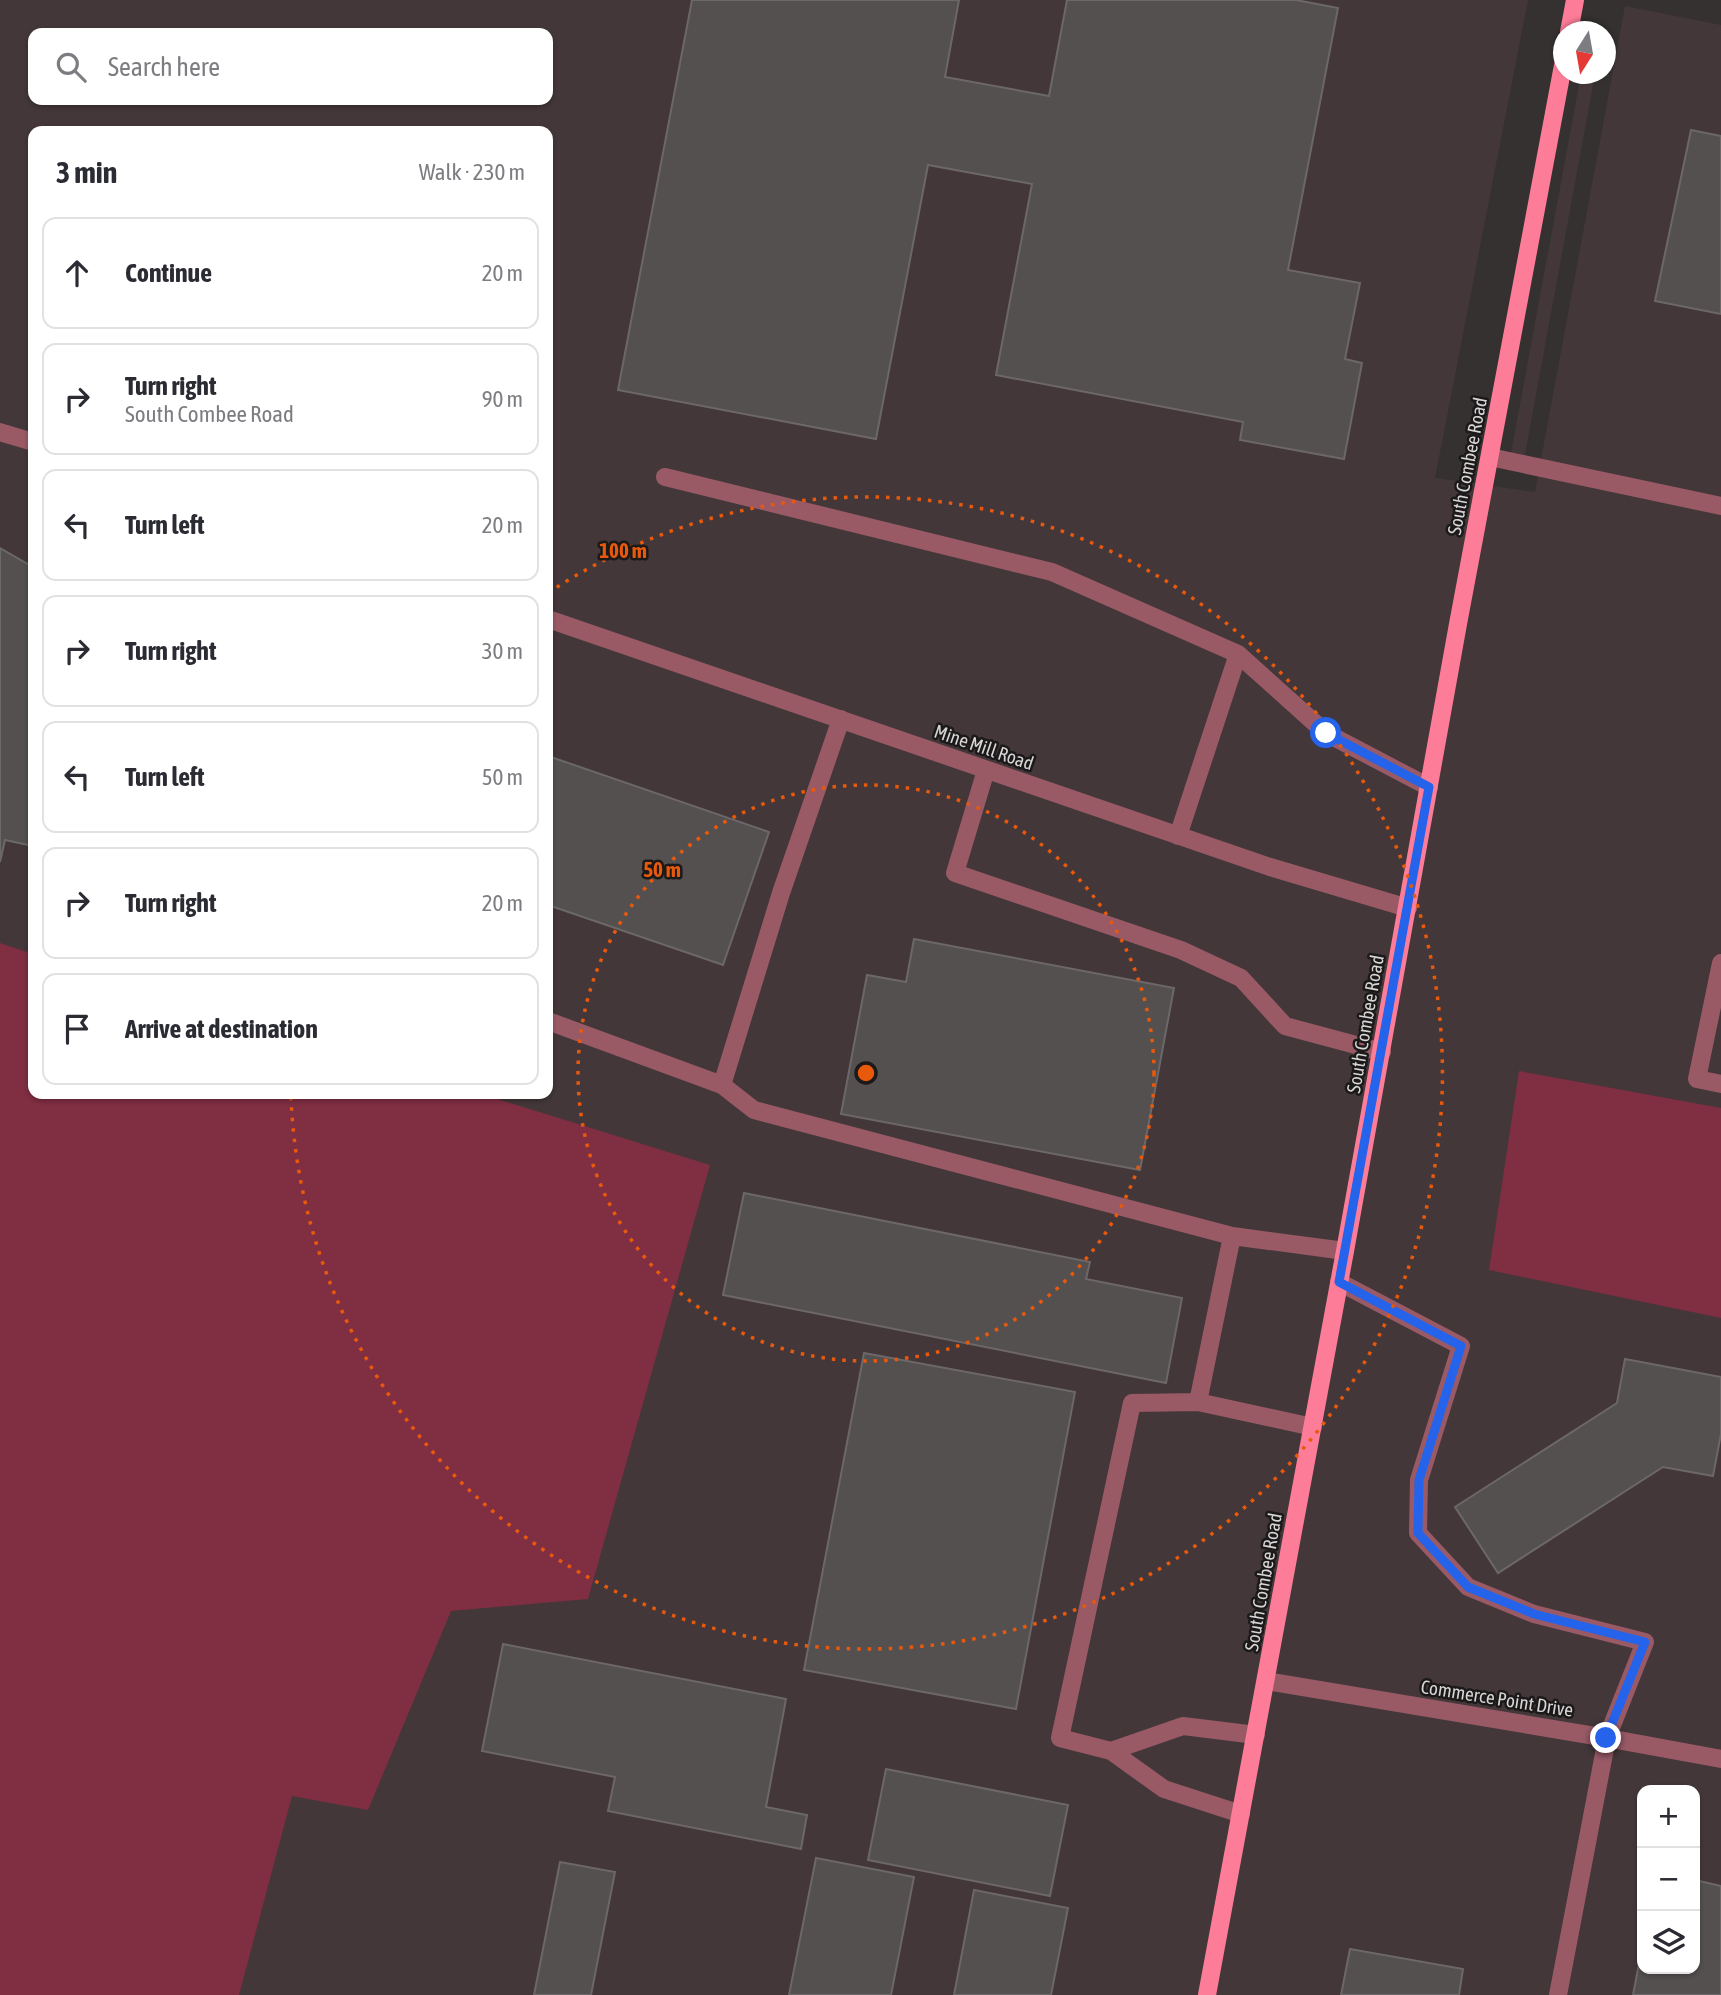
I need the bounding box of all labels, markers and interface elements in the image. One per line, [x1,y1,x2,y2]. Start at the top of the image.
north arrow [1553,21,1616,84]
search box [28,28,553,105]
icon: search [52,48,90,86]
text: Search here [108,52,220,82]
text: 3 min [56,155,117,189]
text: Walk · 230 m [419,159,525,185]
icon: ahead [58,254,96,292]
text: Continue [125,258,212,288]
text: 20 m [482,260,523,286]
text: Turn right [125,371,216,401]
icon: right [58,380,96,418]
text: 90 m [482,386,523,412]
street label: South Combee Road [1443,395,1491,537]
text: South Combee Road [125,401,294,427]
icon: left [58,506,96,544]
text: Turn left [125,510,205,540]
text: 20 m [482,512,523,538]
text: 100 m [599,538,647,562]
icon: right [58,632,96,670]
text: Turn right [125,636,216,666]
text: 30 m [482,638,523,664]
route start [1310,717,1341,748]
street label: Mine Mill Road [931,720,1037,774]
icon: left [58,758,96,796]
text: Turn left [125,762,205,792]
text: 50 m [482,764,523,790]
text: 50 m [643,857,681,881]
icon: right [58,884,96,922]
text: Turn right [125,888,216,918]
text: 20 m [482,890,523,916]
street label: South Combee Road [1342,953,1388,1095]
icon: arrive [58,1010,96,1048]
text: Arrive at destination [125,1014,318,1044]
centre of rings [854,1061,878,1085]
street label: South Combee Road [1240,1511,1286,1653]
street label: Commerce Point Drive [1419,1675,1575,1721]
route end [1590,1722,1621,1753]
map controls [1637,1785,1700,1974]
button: + [1637,1785,1700,1848]
button: − [1637,1848,1700,1911]
button: layers [1637,1911,1700,1974]

